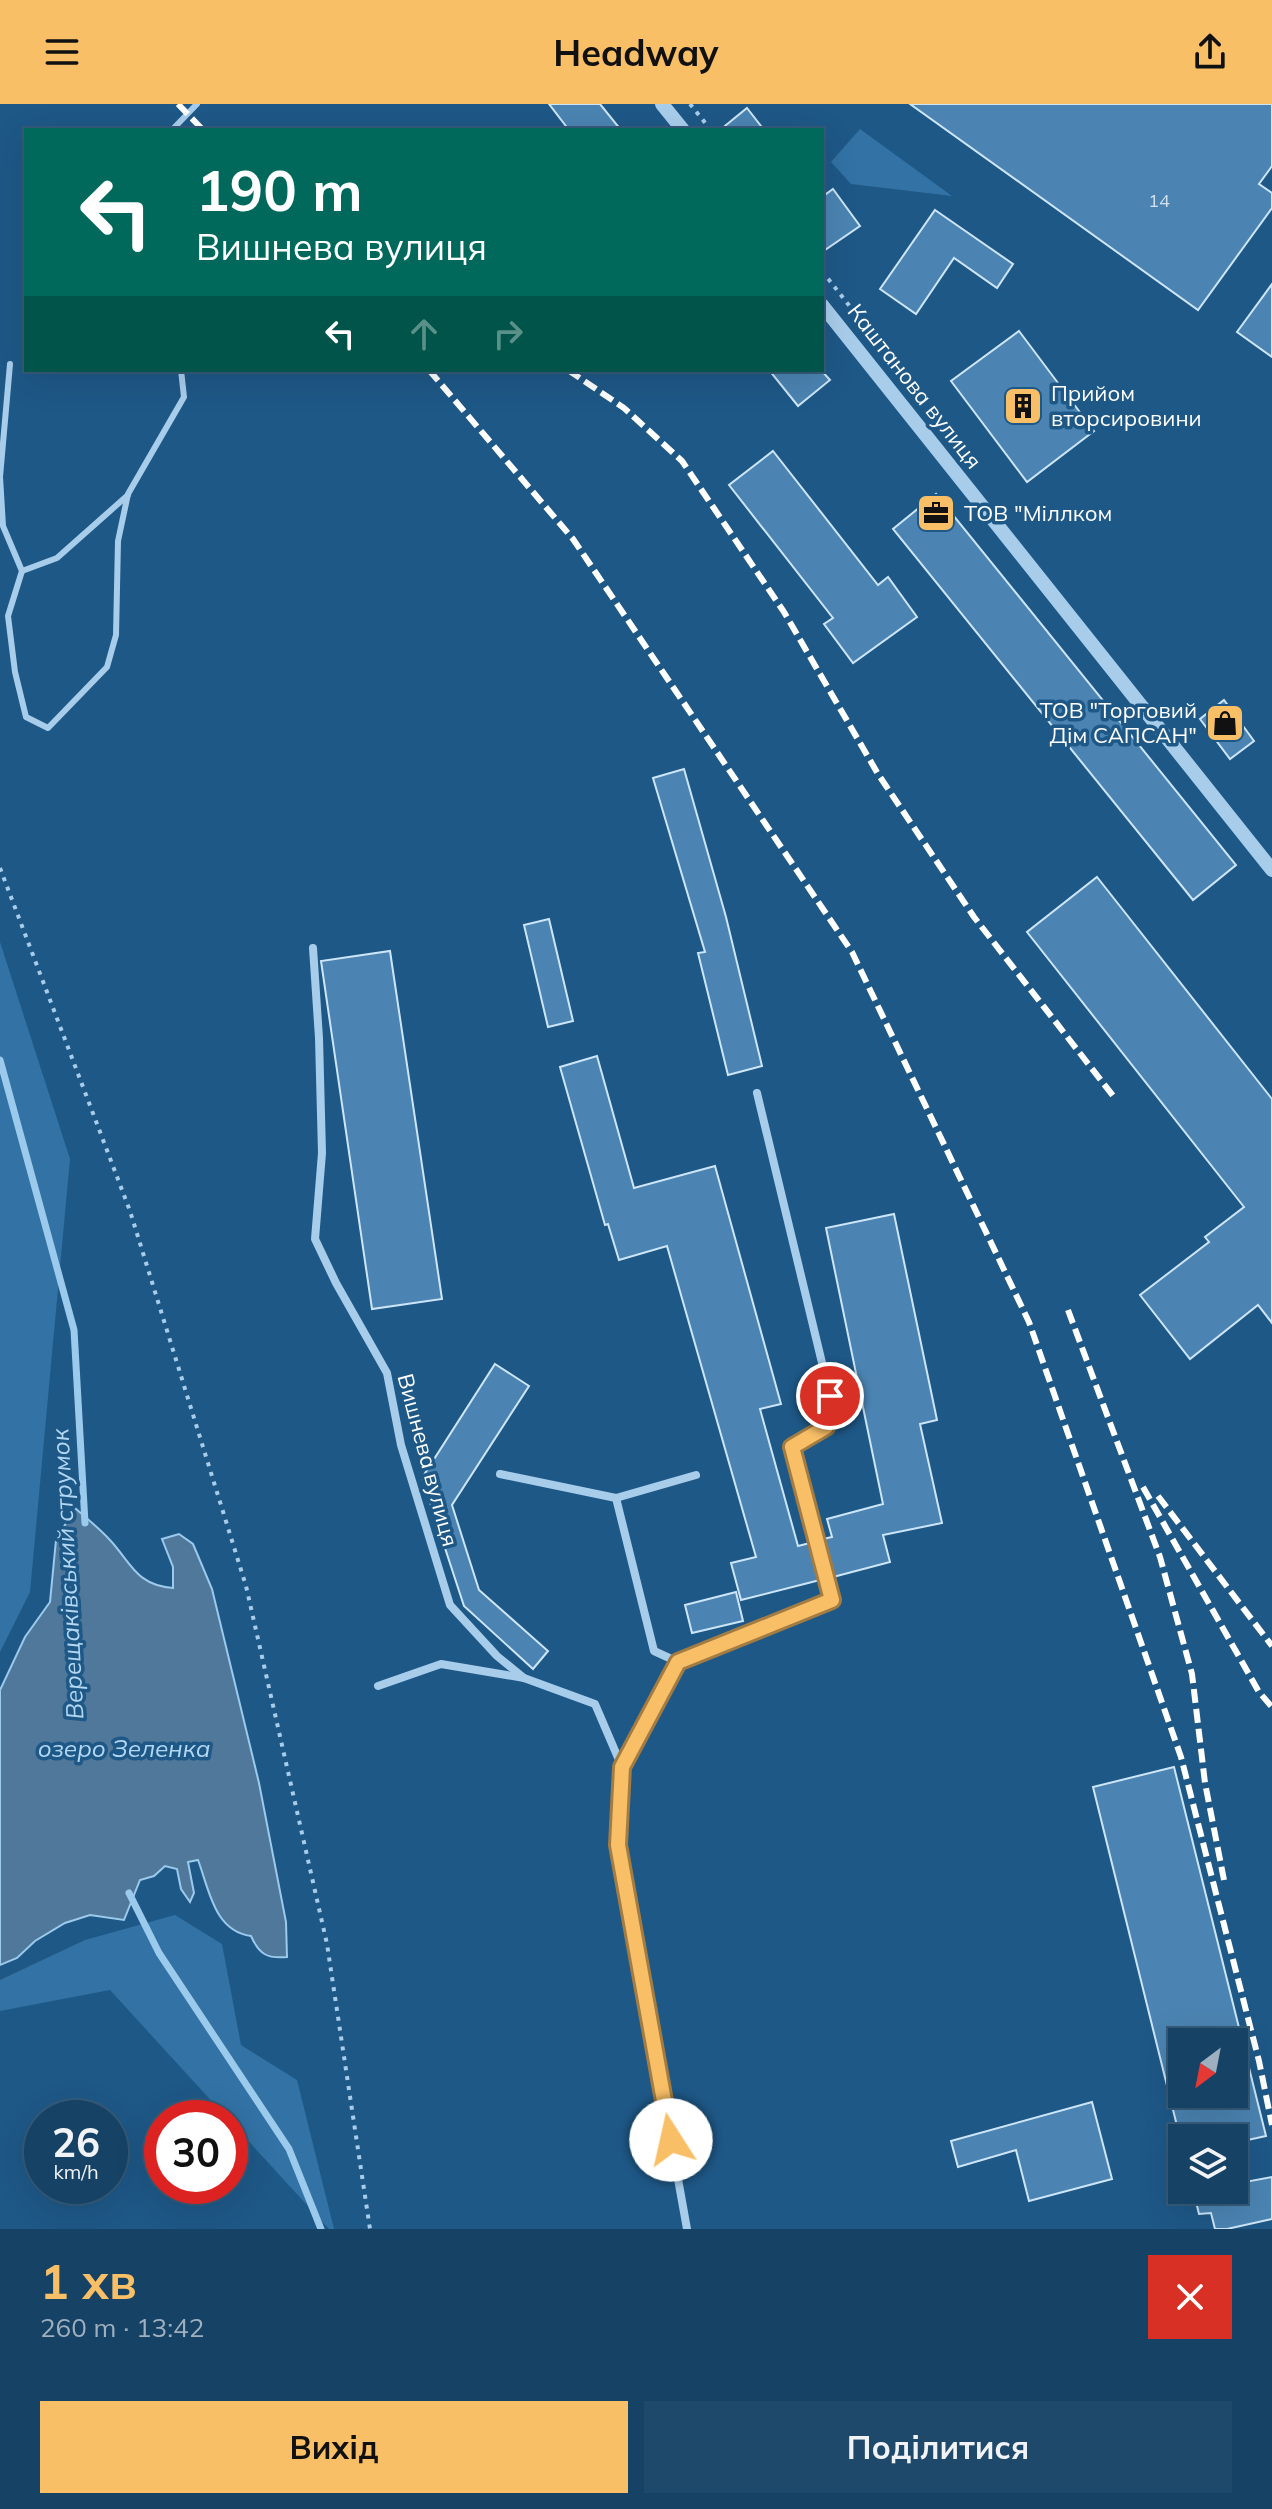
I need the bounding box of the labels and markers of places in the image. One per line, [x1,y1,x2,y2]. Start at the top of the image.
place label: Прийом вторсировини [1051,379,1202,432]
building icon: Прийом вторсировини [1002,385,1044,427]
office icon: ТОВ "Міллком [915,492,957,534]
place label: ТОВ "Міллком [964,499,1112,527]
place label: ТОВ "Торговий Дім САПСАН" [1039,696,1197,749]
shop icon: ТОВ "Торговий Дім САПСАН" [1204,702,1246,744]
pin [796,1362,864,1430]

